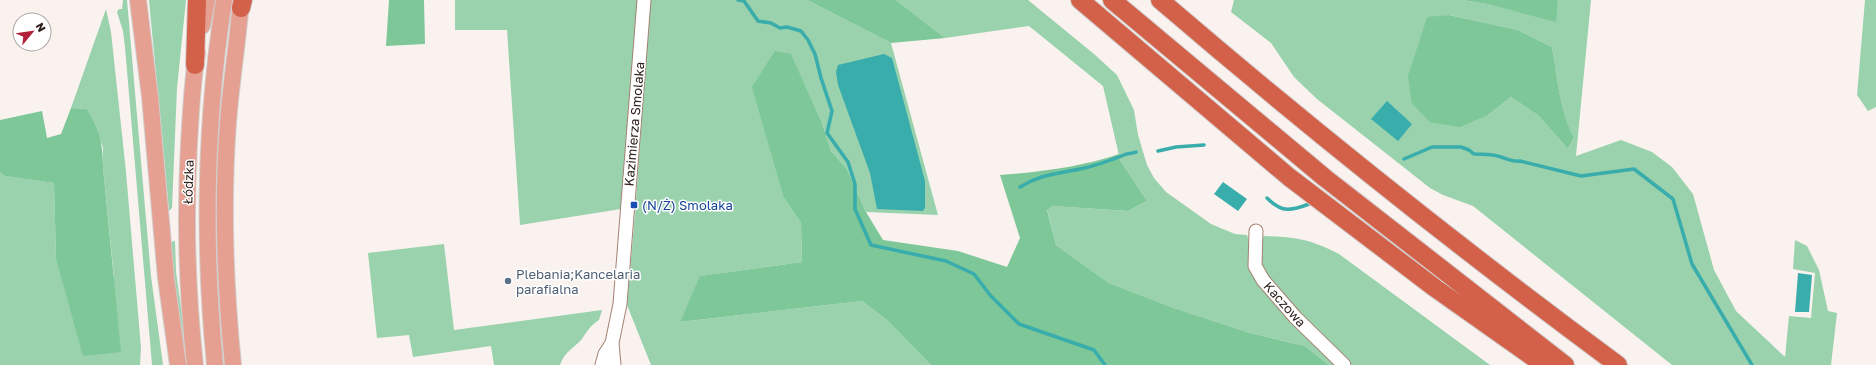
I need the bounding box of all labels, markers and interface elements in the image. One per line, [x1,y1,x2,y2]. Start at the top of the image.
north arrow [12,12,52,52]
text: N [33,20,49,34]
street label: Kazimierza Smolaka [621,61,647,187]
street label: Łódzka [179,159,197,205]
place label: (N/Ż) Smolaka [642,197,733,213]
marker: (N/Ż) Smolaka [629,200,639,210]
place label: Plebania;Kancelaria parafialna [516,266,640,297]
marker: Plebania;Kancelaria parafialna [503,276,513,286]
street label: Kaczowa [1261,278,1309,330]

